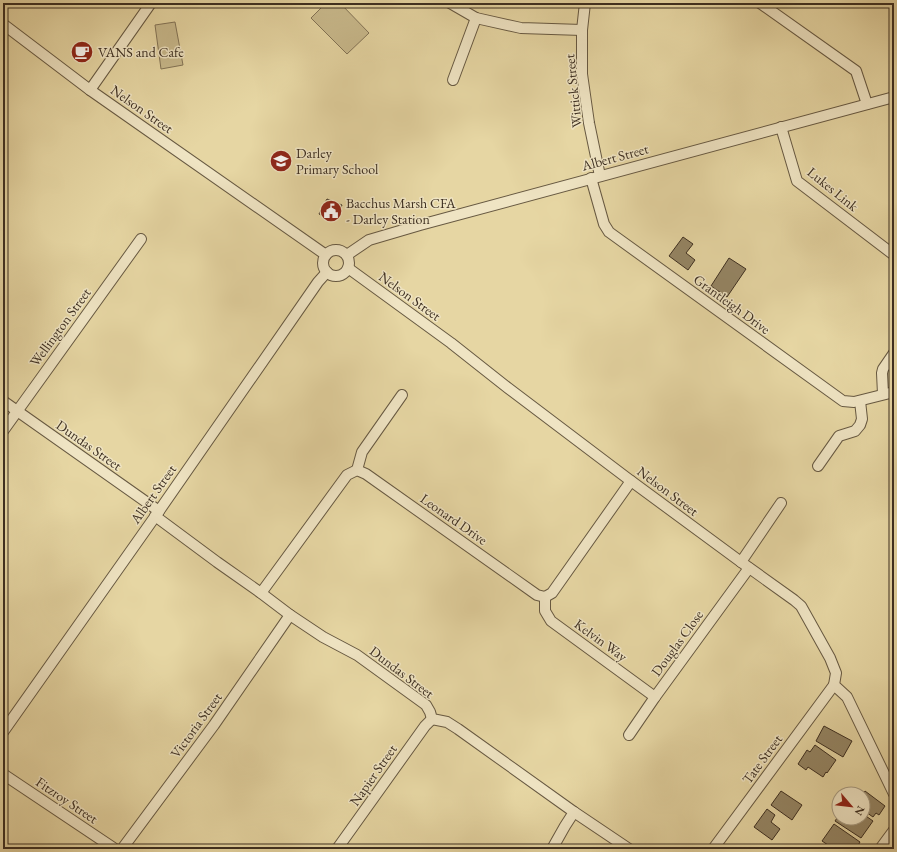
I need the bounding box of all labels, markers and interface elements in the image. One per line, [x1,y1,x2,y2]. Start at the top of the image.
cafe icon: VANS and Cafe [69,39,95,65]
place label: VANS and Cafe [98,43,184,61]
street label: Wittick Street [560,53,586,129]
street label: Nelson Street [107,81,177,137]
street label: Albert Street [579,139,651,175]
place label: Darley Primary School [296,144,379,178]
school or university icon: Darley Primary School [268,148,294,174]
street label: Lukes Link [804,163,862,215]
place label: Bacchus Marsh CFA - Darley Station [346,194,456,228]
public building icon: Bacchus Marsh CFA - Darley Station [318,198,344,224]
street label: Nelson Street [375,267,445,325]
street label: Grantleigh Drive [690,270,774,338]
street label: Wellington Street [25,284,95,370]
street label: Dundas Street [53,416,126,475]
street label: Albert Street [125,460,180,528]
street label: Nelson Street [634,462,703,520]
street label: Leonard Drive [417,489,491,549]
street label: Douglas Close [647,606,707,680]
street label: Kelvin Way [571,615,632,666]
street label: Dundas Street [366,642,438,702]
street label: Victoria Street [166,688,226,761]
street label: Tate Street [738,730,786,787]
street label: Napier Street [345,740,401,809]
street label: Fitzroy Street [32,773,102,828]
north arrow [831,786,871,826]
text: N [852,803,868,818]

